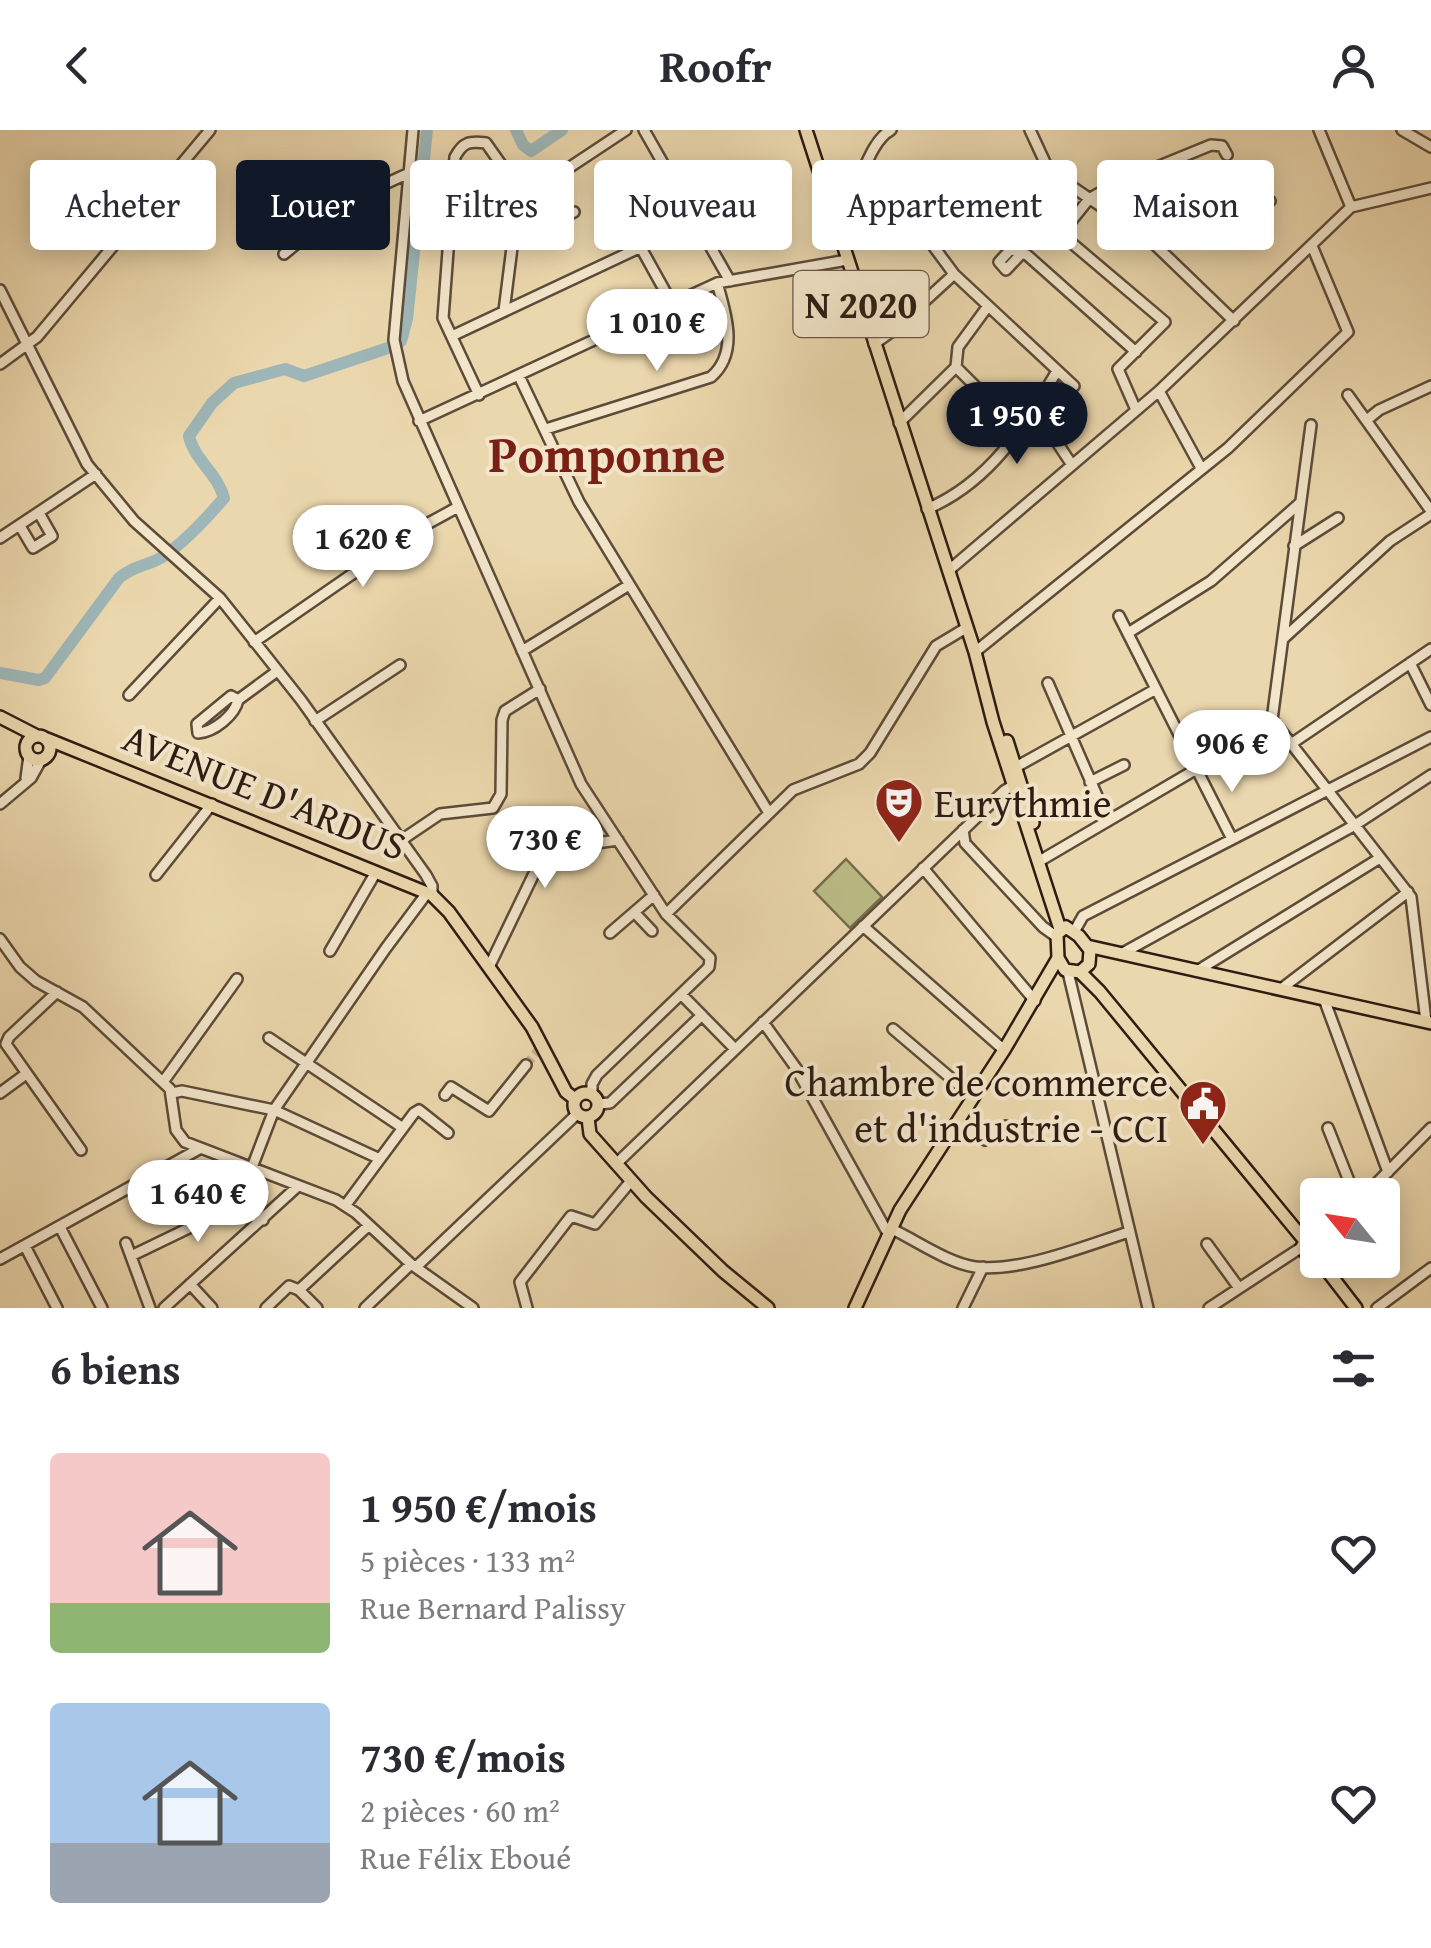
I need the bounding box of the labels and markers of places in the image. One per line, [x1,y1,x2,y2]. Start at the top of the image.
pin: 1 010 € [565,289,749,374]
pin: 1 950 € [925,382,1109,467]
pin: 1 620 € [271,505,455,590]
pin: 906 € [1162,710,1302,795]
place label: Eurythmie [934,773,1112,832]
theatre icon: Eurythmie [873,776,925,844]
pin: 730 € [475,806,615,891]
place label: Chambre de commerce et d'industrie - CCI [784,1052,1168,1157]
public building icon: Chambre de commerce et d'industrie - CCI [1177,1078,1229,1146]
pin: 1 640 € [106,1160,290,1245]

